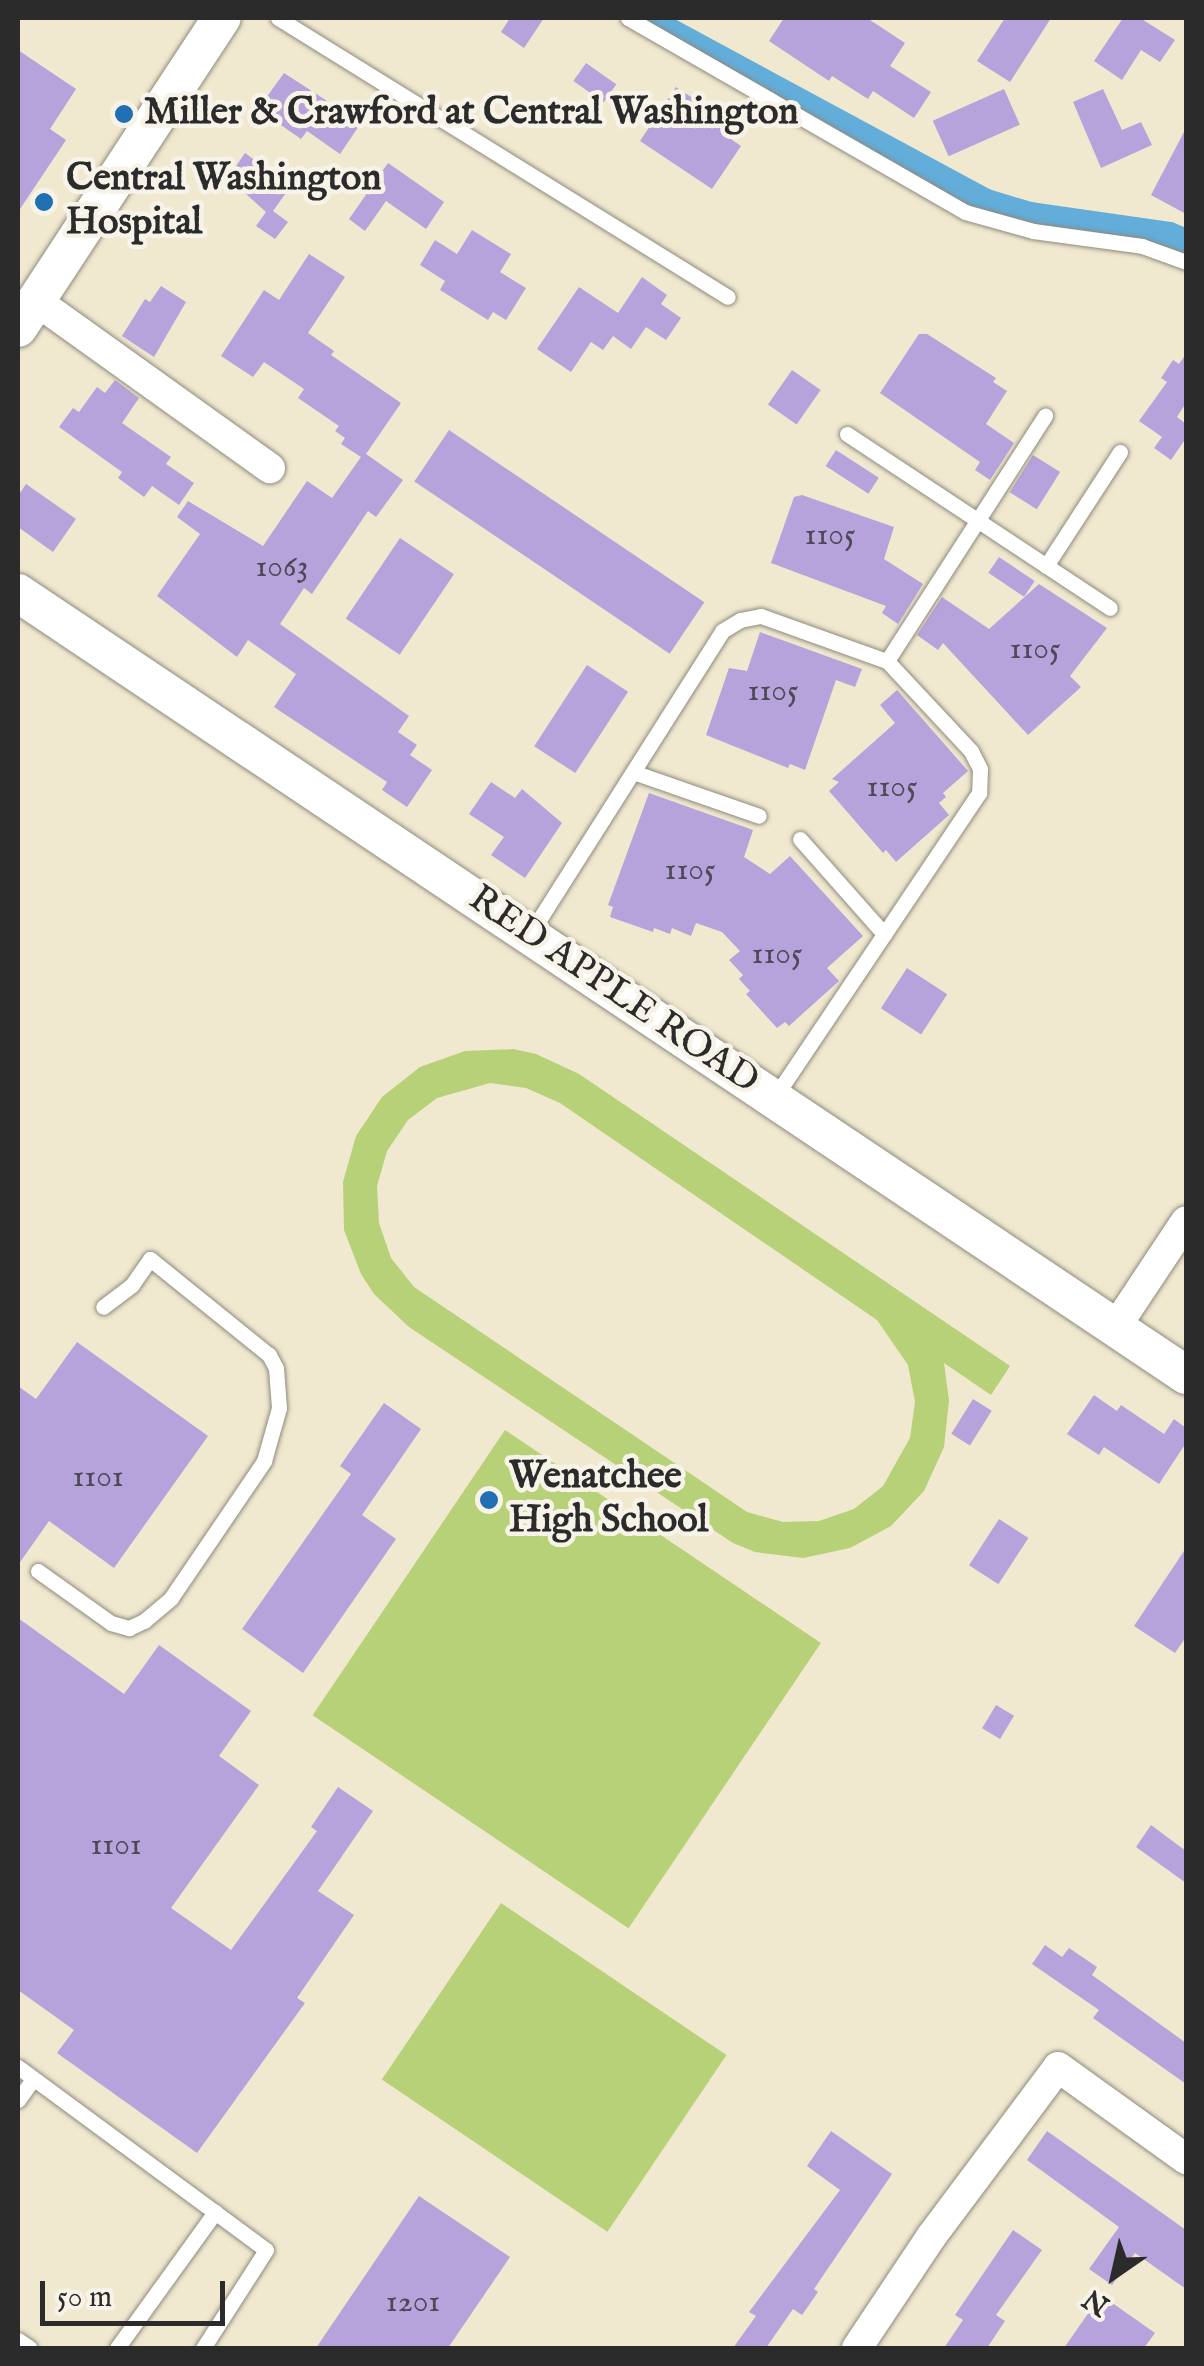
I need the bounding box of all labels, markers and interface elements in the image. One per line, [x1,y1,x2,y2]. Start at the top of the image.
place label: Miller & Crawford at Central Washington [144,91,798,137]
marker: Miller & Crawford at Central Washington [113,103,135,125]
place label: Central Washington Hospital [66,157,381,246]
marker: Central Washington Hospital [31,189,57,215]
house number: 1105 [804,517,856,555]
house number: 1063 [256,549,308,587]
house number: 1105 [1010,631,1060,669]
house number: 1105 [748,673,798,711]
house number: 1105 [866,769,918,807]
house number: 1105 [664,852,716,890]
street label: RED APPLE ROAD [459,877,767,1105]
house number: 1105 [752,936,802,974]
place label: Wenatchee High School [509,1455,708,1545]
house number: 1101 [72,1459,124,1497]
marker: Wenatchee High School [478,1489,500,1511]
house number: 1101 [90,1827,142,1865]
north arrow [1064,2226,1164,2326]
scale bar [45,2261,230,2323]
text: 50 m [57,2279,112,2317]
text: N [1077,2280,1117,2323]
house number: 1201 [386,2284,440,2322]

